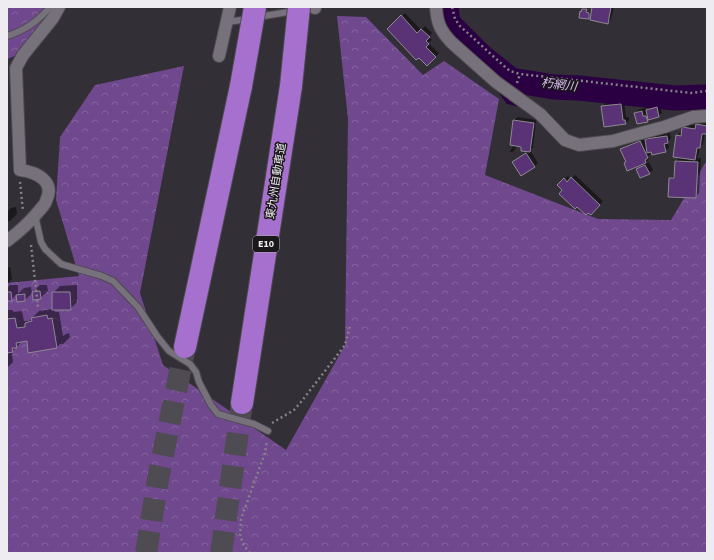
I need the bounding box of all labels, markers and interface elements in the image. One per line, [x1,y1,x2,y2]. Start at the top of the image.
water label: 朽網川 [540,74,580,96]
street label: 東九州自動車道 [263,142,289,220]
road number: E10 [253,236,279,252]

